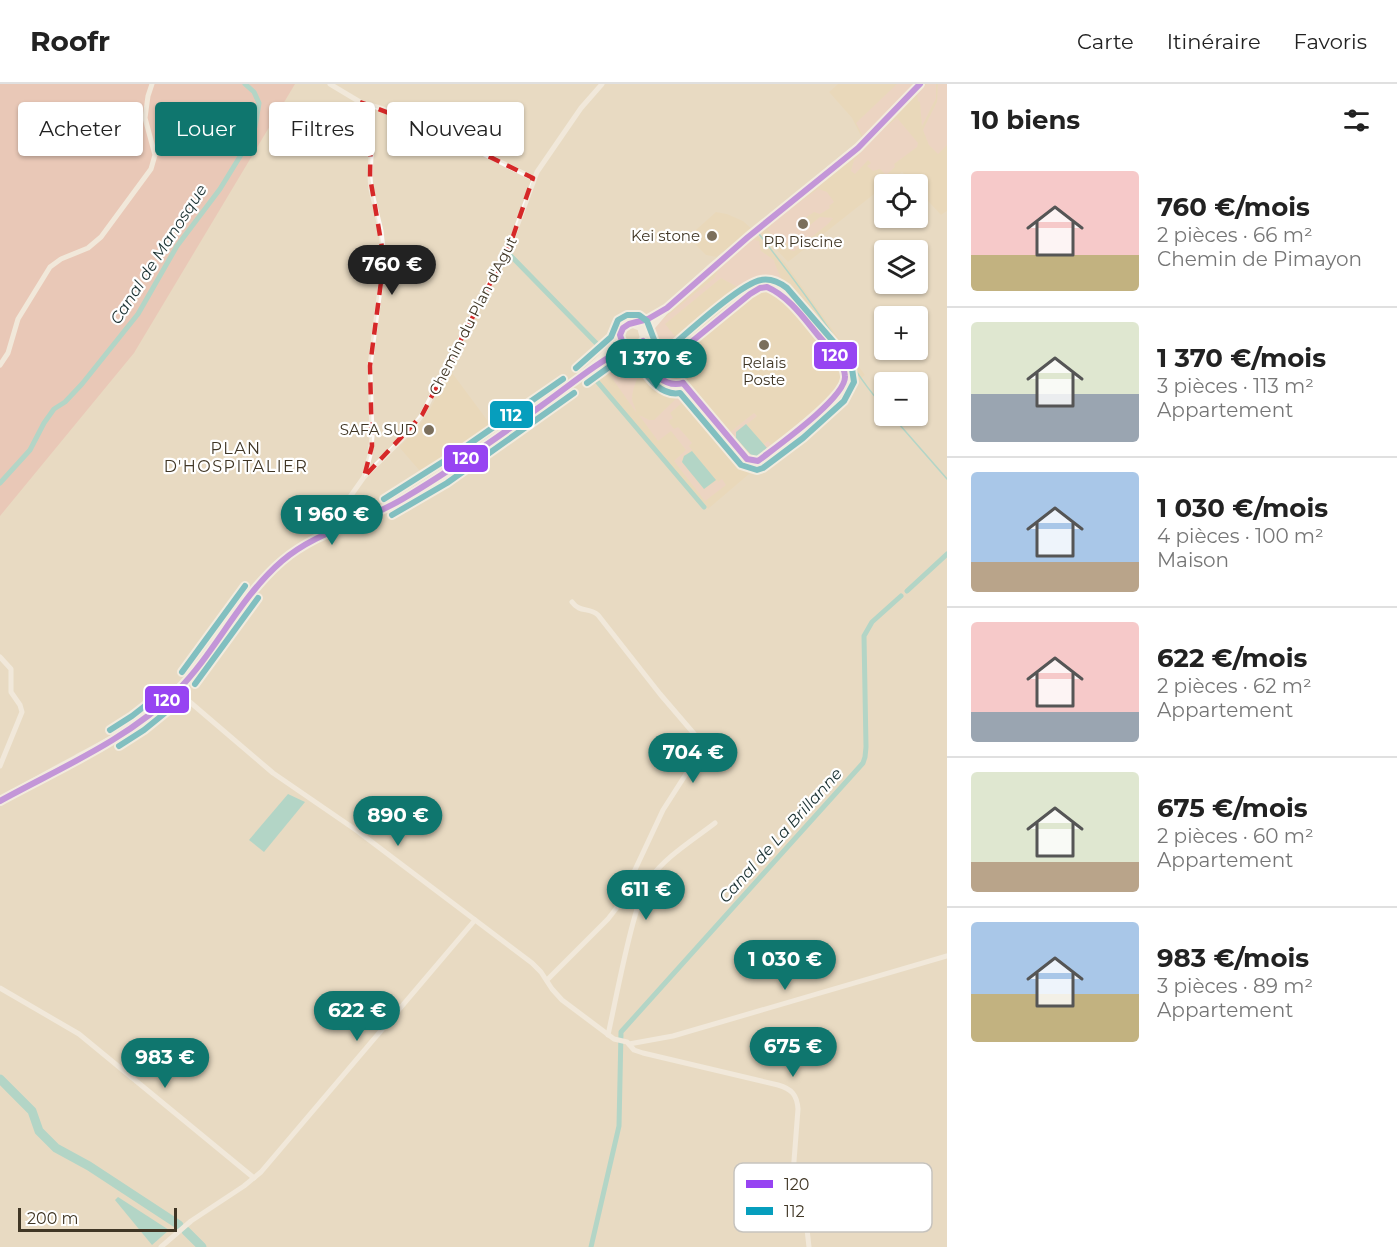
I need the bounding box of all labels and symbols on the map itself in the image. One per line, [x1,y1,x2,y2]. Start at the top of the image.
water label: Canal de Manosque [106,181,211,328]
marker: PR Piscine [796,217,810,231]
place label: Kei stone [631,226,700,245]
marker: Kei stone [705,229,719,243]
place label: PR Piscine [763,232,843,251]
street label: Chemin du Plan d'Agut [424,233,521,398]
pin: 760 € [350,245,434,296]
marker: Relais Poste [757,338,771,352]
pin: 1 370 € [601,339,711,390]
line badge: 120 [813,341,858,370]
text: 120 [822,346,848,365]
place label: Relais Poste [742,353,786,389]
line badge: 112 [489,400,534,429]
text: 112 [500,406,522,425]
place label: SAFA SUD [340,420,417,439]
marker: SAFA SUD [422,423,436,437]
district label: PLAN D'HOSPITALIER [164,439,308,476]
line badge: 120 [443,444,489,473]
text: 120 [453,449,479,468]
pin: 1 960 € [277,495,387,546]
line badge: 120 [144,685,190,714]
text: 120 [154,691,180,710]
pin: 704 € [651,733,735,784]
water label: Canal de La Brillanne [715,764,846,907]
pin: 890 € [356,796,440,847]
pin: 611 € [604,870,688,921]
pin: 1 030 € [730,940,840,991]
pin: 622 € [315,991,399,1042]
pin: 675 € [751,1027,835,1078]
pin: 983 € [123,1038,207,1089]
legend [734,1163,932,1232]
text: 120 [784,1175,809,1194]
text: 112 [784,1202,805,1221]
scale bar [18,1205,177,1232]

